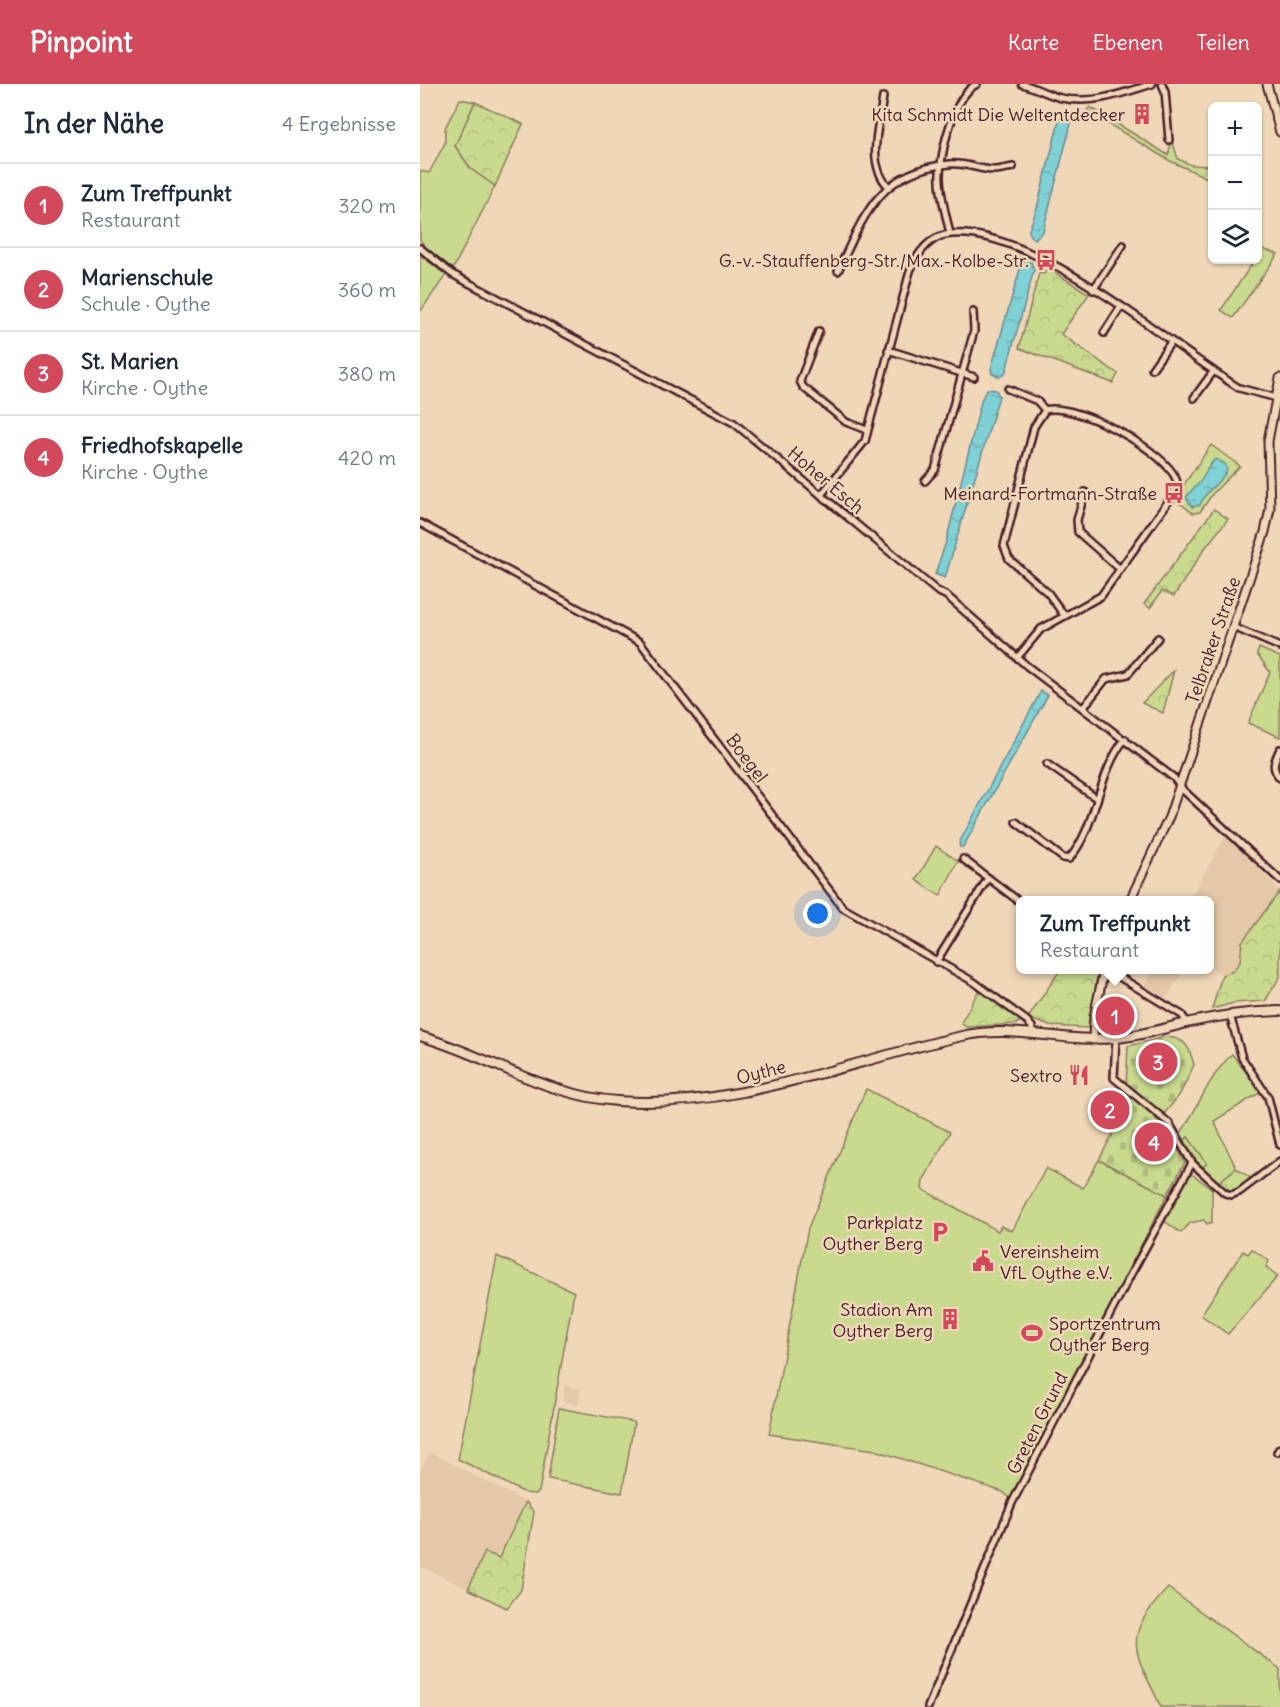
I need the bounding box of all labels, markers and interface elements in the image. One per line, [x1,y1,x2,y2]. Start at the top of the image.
text: Pinpoint [30,24,133,60]
text: Karte [1008,29,1059,56]
text: Ebenen [1092,29,1163,56]
text: Teilen [1196,29,1250,56]
building icon: Kita Schmidt Die Weltentdecker [1130,102,1154,126]
map controls [1208,102,1262,264]
button: + [1208,102,1262,156]
place label: Kita Schmidt Die Weltentdecker [871,103,1126,126]
text: In der Nähe [24,107,164,140]
text: 4 Ergebnisse [282,111,396,136]
button: − [1208,156,1262,210]
text: Zum Treffpunkt [81,179,232,207]
text: 1 [40,193,47,218]
text: 320 m [338,193,396,218]
text: Restaurant [81,207,180,232]
button: layers [1208,210,1262,264]
bus stop icon: G.-v.-Stauffenberg-Str./Max.-Kolbe-Str. [1034,248,1058,272]
place label: G.-v.-Stauffenberg-Str./Max.-Kolbe-Str. [719,249,1029,272]
text: Marienschule [81,263,213,291]
text: 2 [38,277,49,302]
text: 360 m [338,277,396,302]
text: Schule · Oythe [81,291,211,316]
text: St. Marien [81,347,179,375]
text: 3 [38,361,49,386]
text: 380 m [338,361,396,386]
text: Kirche · Oythe [81,375,208,400]
text: Friedhofskapelle [81,431,243,459]
street label: Hoher Esch [783,441,869,519]
text: 4 [38,445,49,470]
text: 420 m [338,445,396,470]
text: Kirche · Oythe [81,459,208,484]
bus stop icon: Meinard-Fortmann-Straße [1162,481,1186,505]
place label: Meinard-Fortmann-Straße [943,482,1157,505]
street label: Telbraker Straße [1181,574,1245,706]
street label: Boegel [721,729,773,787]
popup [1016,896,1214,974]
your location [803,899,832,928]
text: Zum Treffpunkt [1040,909,1190,937]
text: Restaurant [1040,937,1139,962]
pin: 1 [1096,994,1134,1038]
pin: 3 [1138,1040,1178,1084]
street label: Oythe [734,1055,788,1089]
restaurant icon: Sextro [1067,1063,1091,1087]
place label: Sextro [1010,1064,1062,1087]
pin: 2 [1090,1088,1130,1132]
pin: 4 [1134,1120,1174,1164]
place label: Parkplatz Oyther Berg [822,1211,923,1255]
parking icon: Parkplatz Oyther Berg [928,1220,952,1244]
place label: Vereinsheim VfL Oythe e.V. [1000,1240,1112,1284]
public building icon: Vereinsheim VfL Oythe e.V. [971,1249,995,1273]
place label: Stadion Am Oyther Berg [832,1298,933,1342]
building icon: Stadion Am Oyther Berg [938,1307,962,1331]
place label: Sportzentrum Oyther Berg [1049,1312,1161,1356]
sports icon: Sportzentrum Oyther Berg [1020,1321,1044,1345]
street label: Greten Grund [1001,1368,1073,1478]

